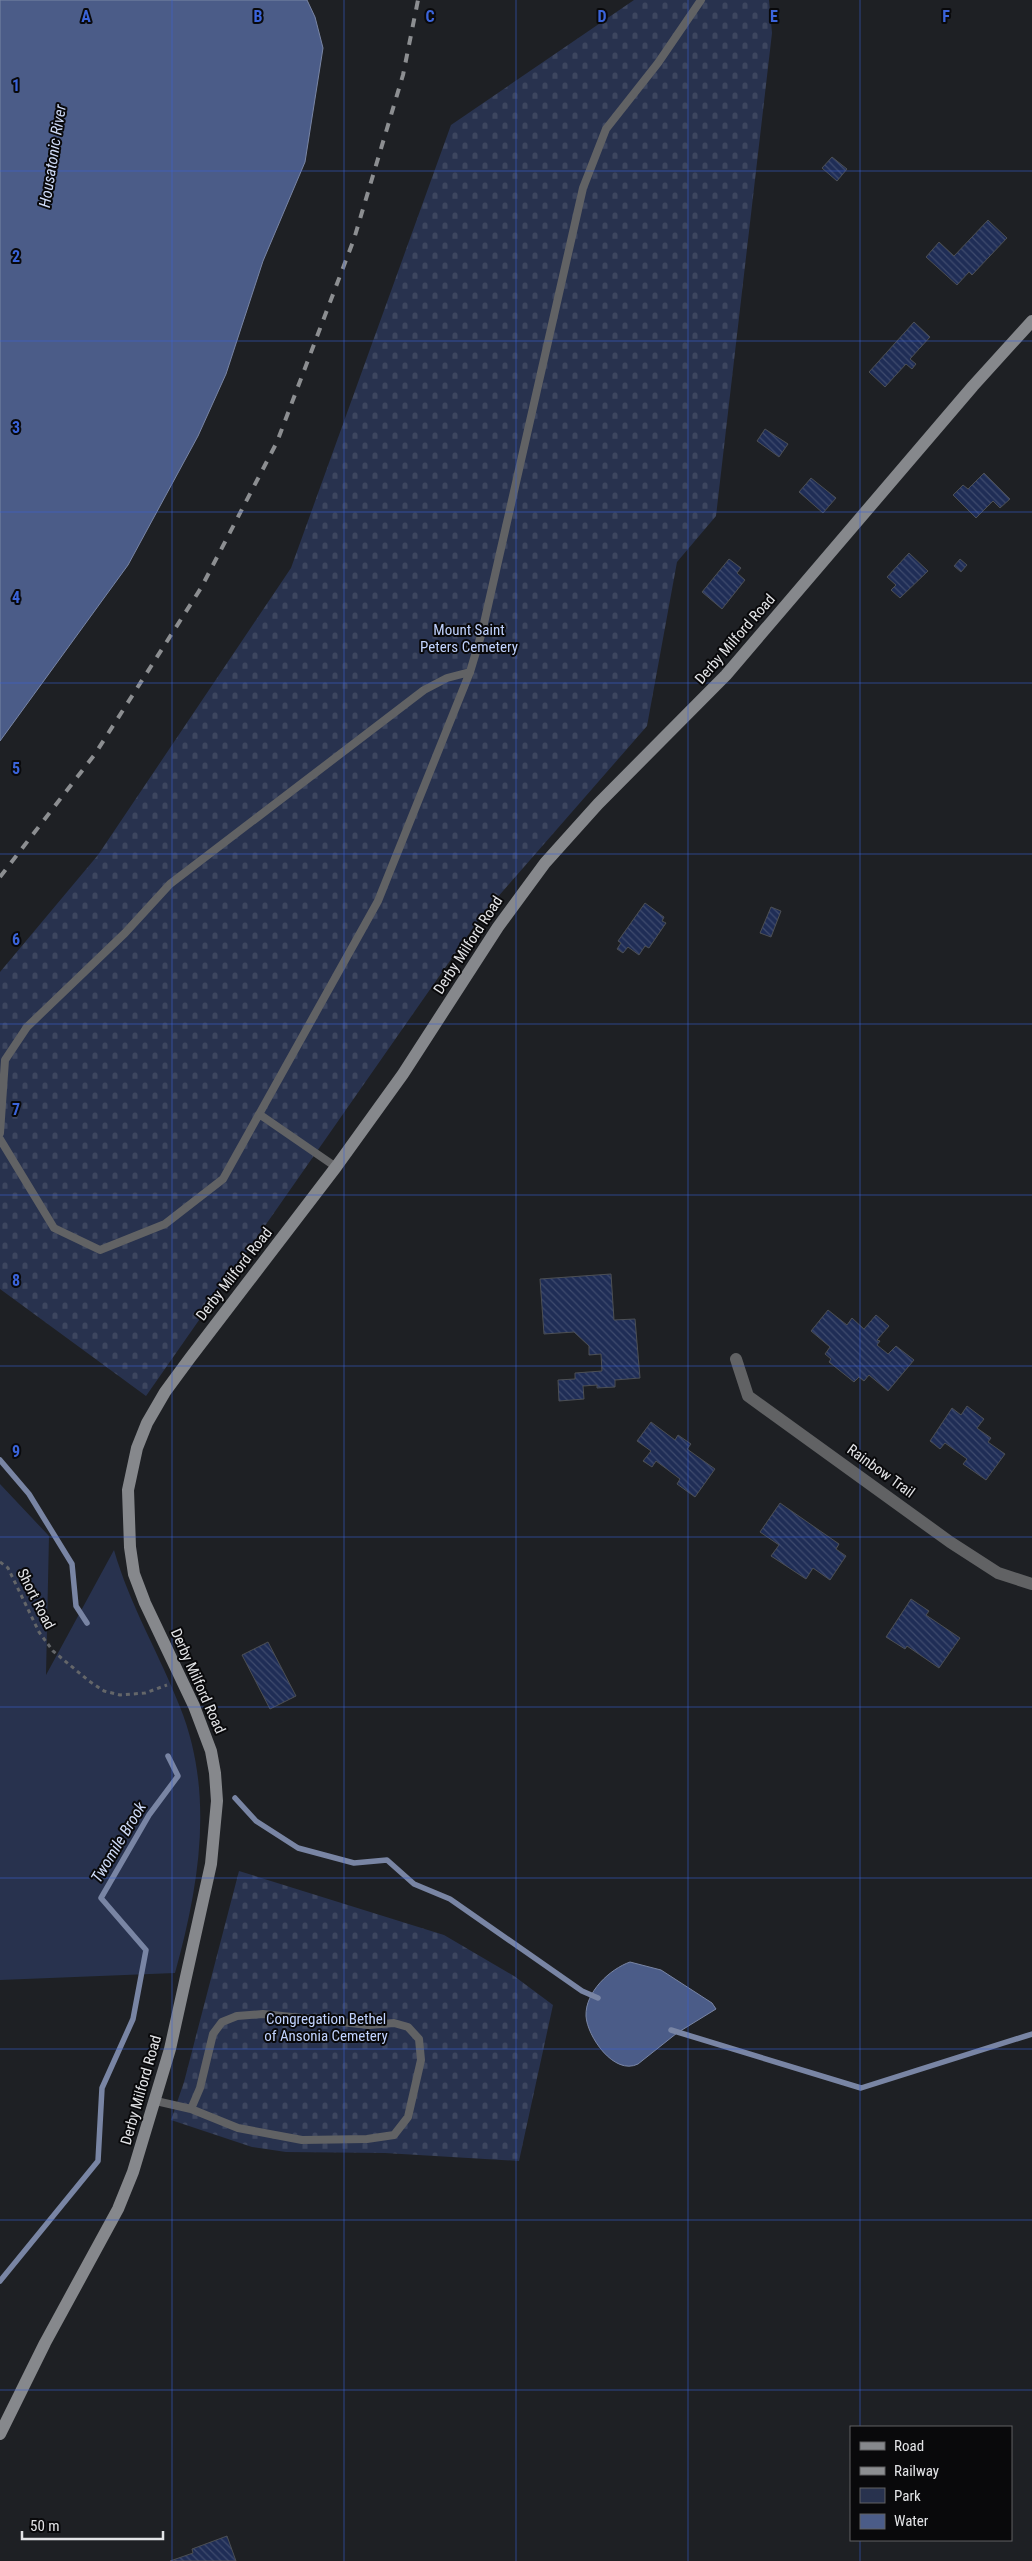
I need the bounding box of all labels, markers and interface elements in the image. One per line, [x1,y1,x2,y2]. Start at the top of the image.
text: A [81,7,91,26]
text: B [254,7,263,26]
text: C [425,7,435,26]
text: D [597,7,607,26]
text: E [770,7,778,26]
text: F [942,7,950,26]
text: 1 [12,76,20,95]
water label: Housatonic River [35,102,70,209]
text: 2 [12,247,20,266]
text: 3 [12,418,20,437]
text: 4 [12,588,20,607]
street label: Derby Milford Road [691,590,779,688]
park label: Mount Saint Peters Cemetery [420,621,518,656]
text: 5 [12,759,20,778]
street label: Derby Milford Road [430,893,506,997]
text: 6 [12,930,20,949]
text: 7 [12,1100,20,1119]
street label: Derby Milford Road [192,1224,276,1324]
text: 8 [12,1271,20,1290]
street label: Rainbow Trail [844,1440,918,1502]
text: 9 [12,1442,20,1461]
street label: Short Road [13,1566,59,1632]
street label: Derby Milford Road [167,1626,229,1736]
water label: Twomile Brook [87,1798,150,1886]
park label: Congregation Bethel of Ansonia Cemetery [264,2010,388,2045]
street label: Derby Milford Road [117,2033,165,2147]
legend [850,2426,1012,2541]
text: Road [894,2437,924,2455]
text: Railway [894,2462,939,2480]
text: Park [894,2487,921,2505]
scale bar [22,2508,164,2540]
text: Water [894,2512,929,2530]
text: 50 m [30,2517,60,2535]

